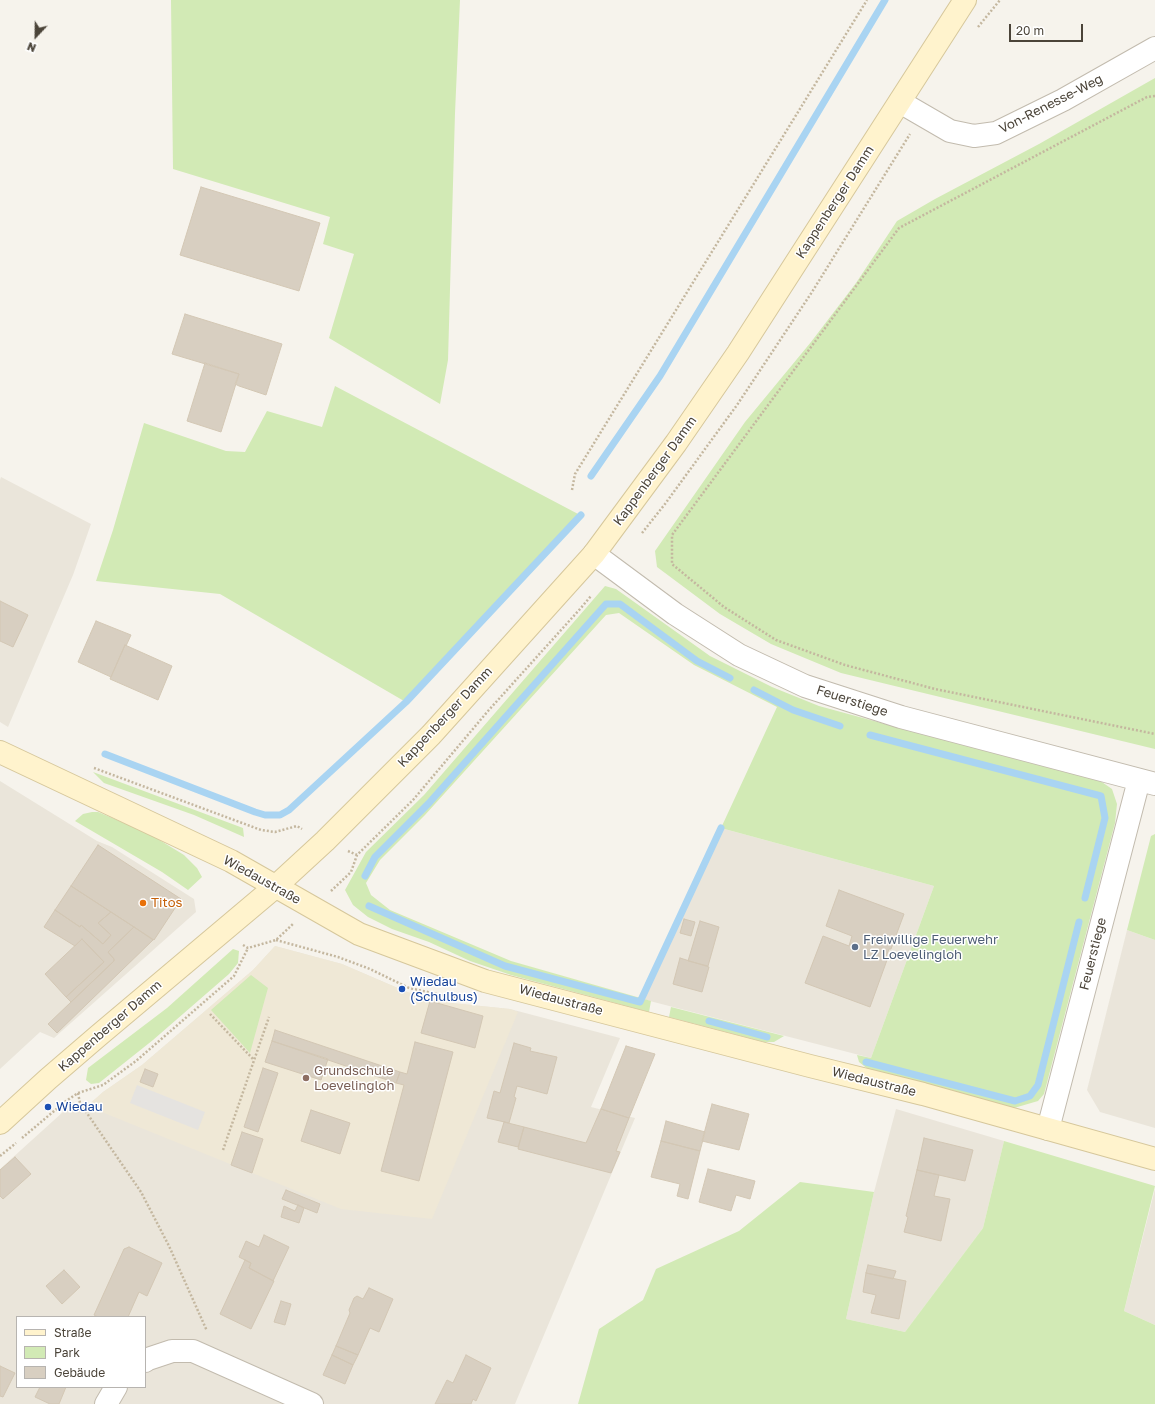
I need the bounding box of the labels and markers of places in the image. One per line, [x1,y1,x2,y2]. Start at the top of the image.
place label: Titos [151,895,182,911]
marker: Titos [138,898,148,908]
place label: Freiwillige Feuerwehr LZ Loevelingloh [863,932,998,963]
marker: Freiwillige Feuerwehr LZ Loevelingloh [850,942,860,952]
place label: Wiedau (Schulbus) [410,974,478,1005]
marker: Wiedau (Schulbus) [397,984,407,994]
place label: Grundschule Loevelingloh [314,1063,394,1094]
marker: Grundschule Loevelingloh [301,1073,311,1083]
place label: Wiedau [56,1099,103,1115]
marker: Wiedau [43,1102,53,1112]

